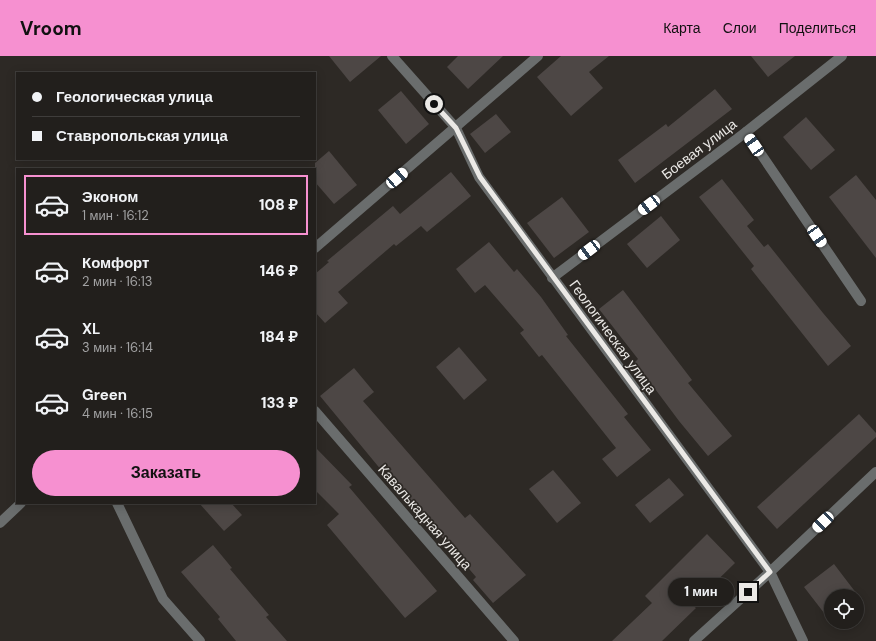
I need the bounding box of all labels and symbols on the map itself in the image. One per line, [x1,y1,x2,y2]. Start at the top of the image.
route start [425,95,443,113]
street label: Боевая улица [658,115,740,183]
car [742,132,766,158]
car [384,166,410,190]
car [636,193,662,217]
car [805,223,829,249]
car [576,238,602,262]
street label: Геологическая улица [565,276,661,398]
street label: Кавалькадная улица [374,460,476,574]
car [810,509,836,535]
callout: 1 мин [668,578,734,606]
route end [739,583,757,601]

